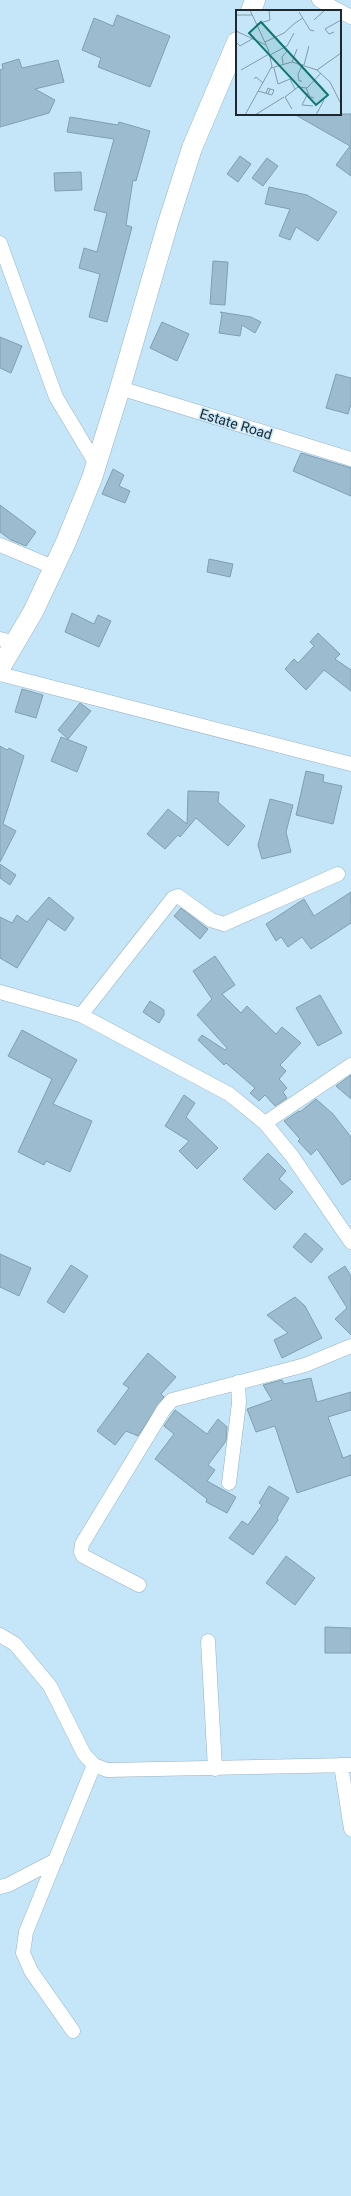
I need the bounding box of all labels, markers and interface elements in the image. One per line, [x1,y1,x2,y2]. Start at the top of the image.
inset map [236,10,341,115]
street label: Estate Road [198,405,274,443]

